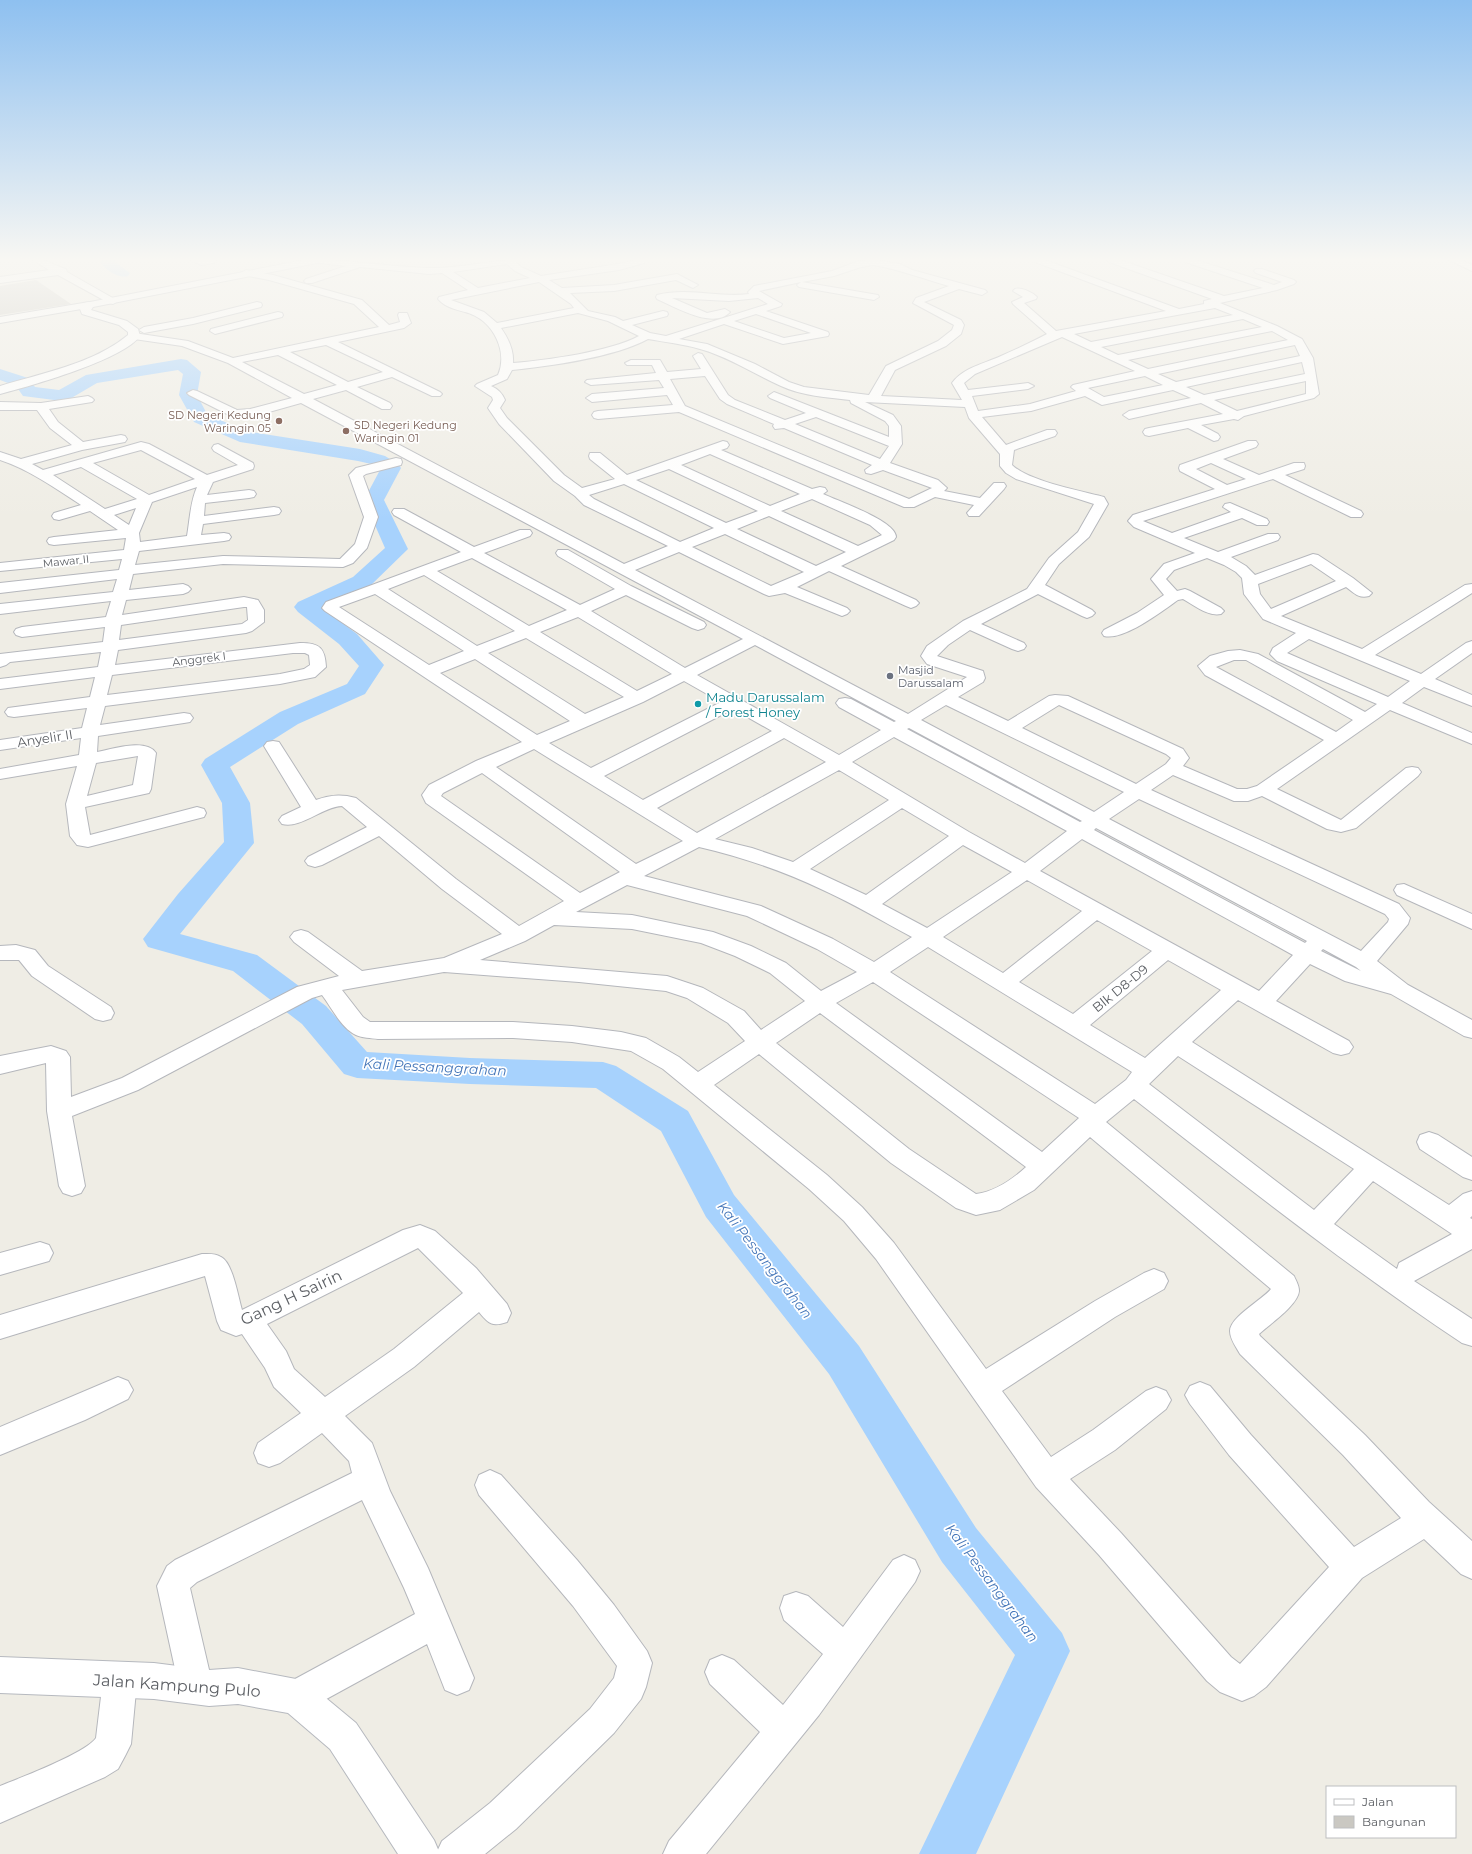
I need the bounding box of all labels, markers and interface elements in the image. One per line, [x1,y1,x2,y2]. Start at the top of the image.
place label: SD Negeri Kedung Waringin 05 [168,408,271,435]
marker: SD Negeri Kedung Waringin 05 [274,416,284,426]
place label: SD Negeri Kedung Waringin 01 [354,418,457,445]
marker: SD Negeri Kedung Waringin 01 [341,426,351,436]
street label: Mawar II [42,552,90,570]
street label: Anggrek I [171,649,227,669]
place label: Masjid Darussalam [898,663,964,690]
marker: Masjid Darussalam [885,671,895,681]
place label: Madu Darussalam / Forest Honey [705,689,825,720]
marker: Madu Darussalam / Forest Honey [693,699,703,709]
street label: Anyelir II [16,726,74,750]
street label: Blk D8-D9 [1089,961,1151,1015]
water label: Kali Pessanggrahan [363,1054,507,1080]
water label: Kali Pessanggrahan [714,1198,816,1322]
street label: Gang H Sairin [237,1266,345,1329]
water label: Kali Pessanggrahan [942,1520,1042,1646]
street label: Jalan Kampung Pulo [92,1670,261,1701]
legend [1326,1786,1456,1838]
text: Jalan [1361,1794,1394,1809]
text: Bangunan [1362,1814,1426,1829]

